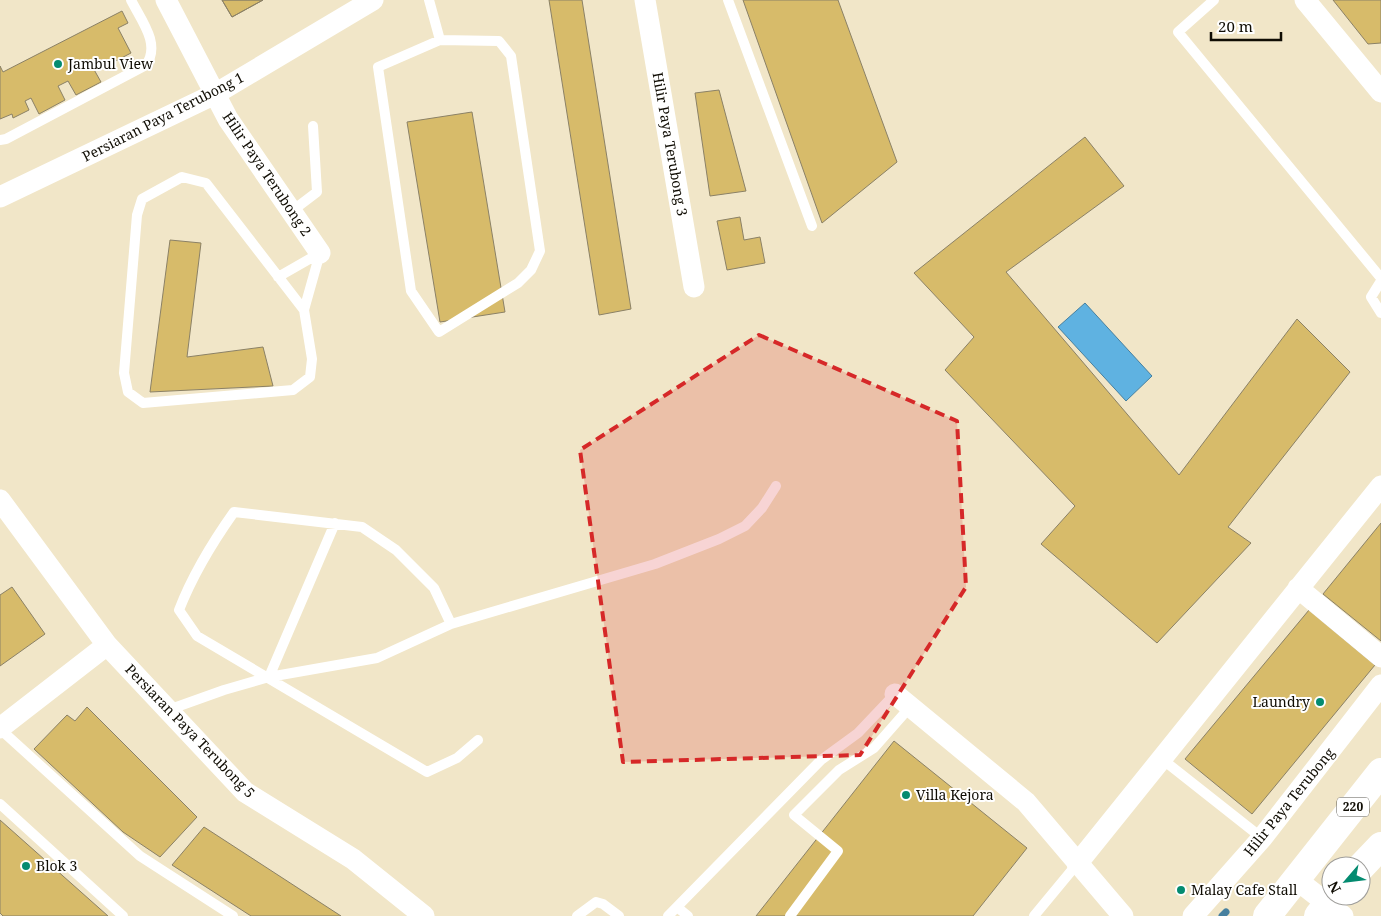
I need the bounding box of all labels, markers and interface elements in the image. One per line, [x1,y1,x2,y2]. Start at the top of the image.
scale bar [1211,10,1281,42]
text: 20 m [1218,16,1253,36]
place label: Jambul View [67,54,154,73]
marker: Jambul View [52,58,64,70]
street label: Persiaran Paya Terubong 1 [79,67,247,166]
street label: Hilir Paya Terubong 3 [648,71,693,217]
street label: Hilir Paya Terubong 2 [219,108,316,239]
street label: Persiaran Paya Terubong 5 [121,660,259,802]
place label: Laundry [1252,692,1310,711]
marker: Laundry [1314,696,1326,708]
street label: Hilir Paya Terubong [1239,743,1339,860]
place label: Villa Kejora [916,785,994,804]
marker: Villa Kejora [900,789,912,801]
road number: 220 [1337,798,1369,816]
place label: Blok 3 [36,856,77,875]
north arrow [1321,856,1371,906]
marker: Blok 3 [20,860,32,872]
text: N [1323,878,1345,897]
place label: Malay Cafe Stall [1191,880,1298,899]
marker: Malay Cafe Stall [1175,884,1187,896]

